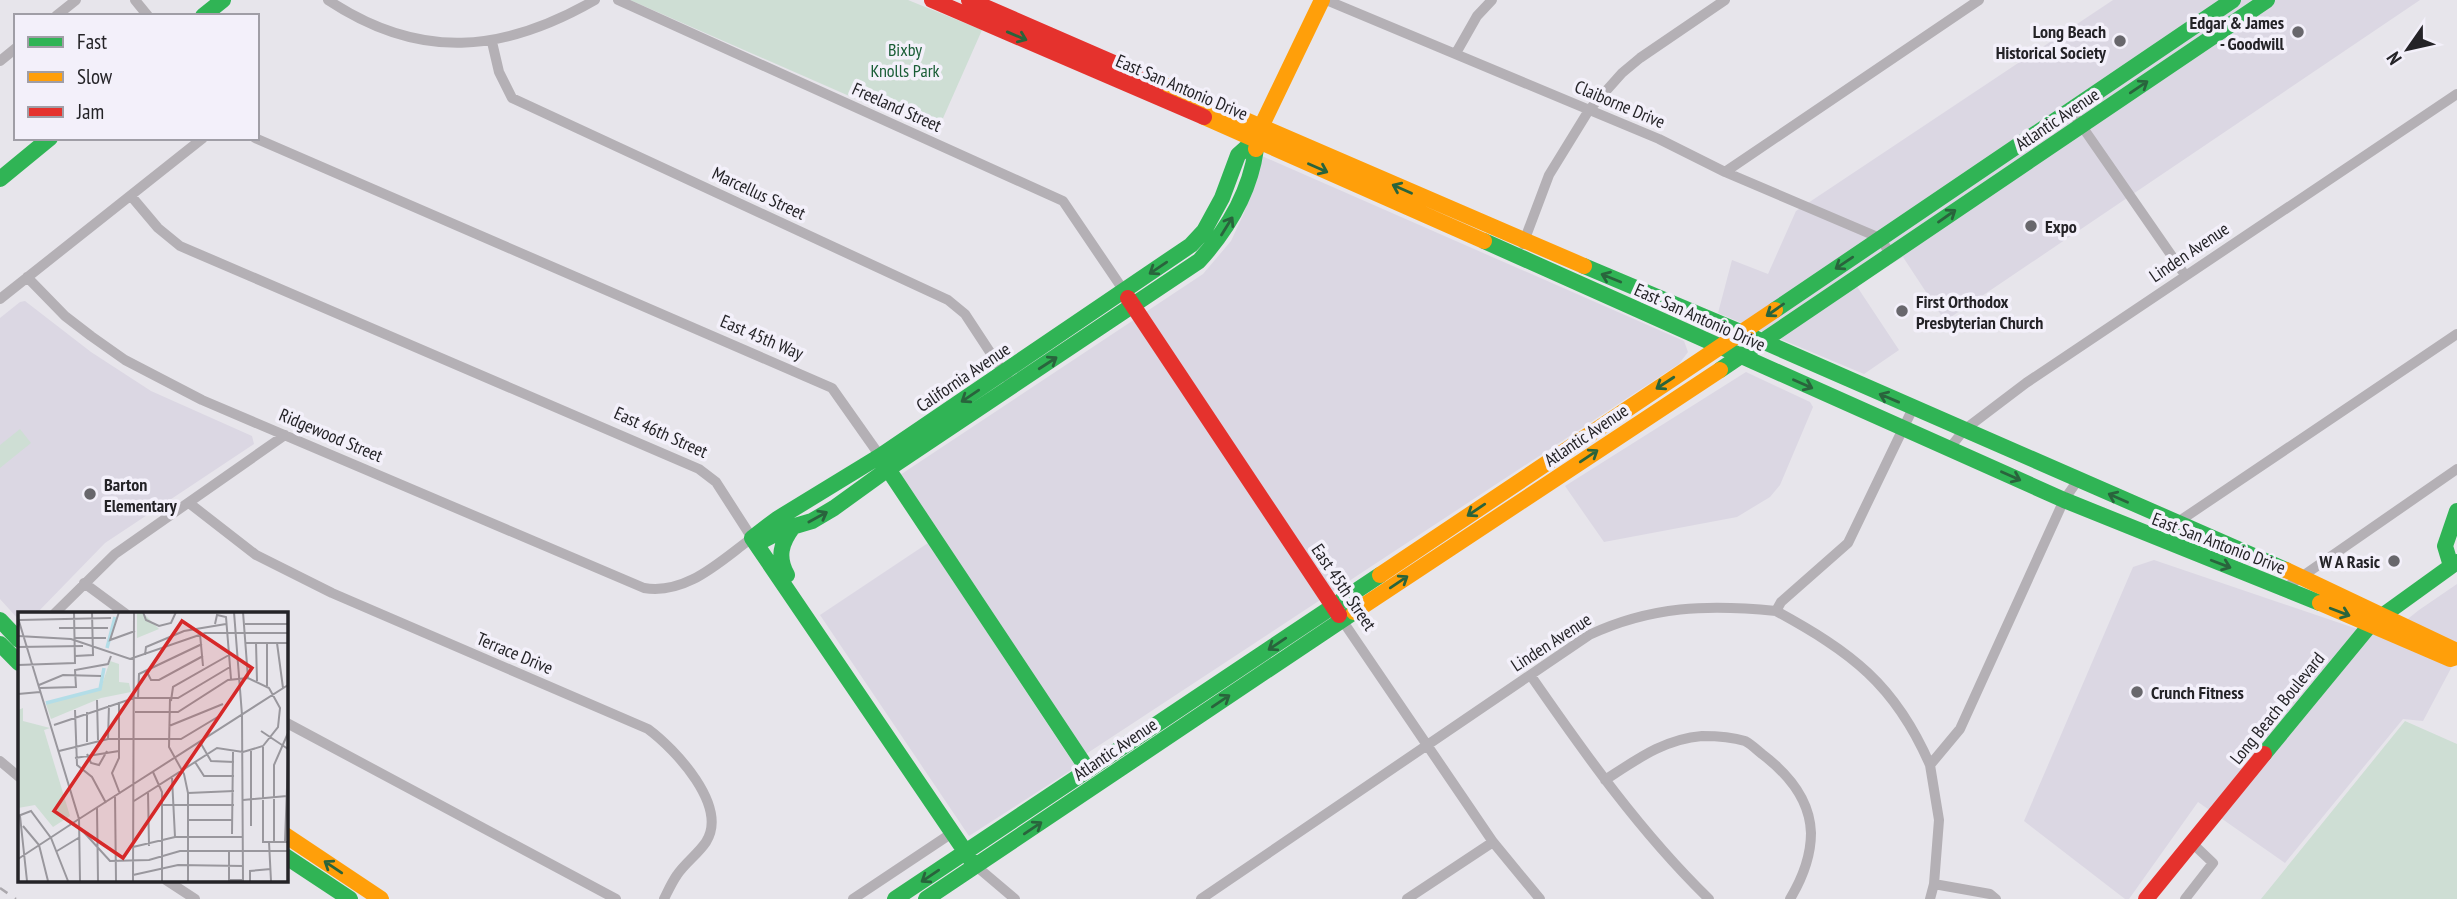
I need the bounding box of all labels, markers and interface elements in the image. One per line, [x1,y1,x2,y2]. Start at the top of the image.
place label: Edgar & James - Goodwill [2190,11,2285,55]
legend [14,14,259,140]
north arrow [2373,14,2443,84]
place label: Long Beach Historical Society [1996,20,2107,64]
marker: Edgar & James - Goodwill [2290,24,2306,40]
text: Fast [77,28,107,55]
one-way arrow [1006,30,1027,43]
marker: Long Beach Historical Society [2112,33,2128,49]
park label: Bixby Knolls Park [870,38,940,82]
text: N [2381,48,2407,69]
street label: East San Antonio Drive [1113,49,1251,125]
text: Slow [77,63,113,90]
street label: Claiborne Drive [1571,75,1669,133]
street label: Freeland Street [849,77,945,137]
one-way arrow [2129,80,2148,94]
street label: Atlantic Avenue [2011,83,2103,155]
text: Jam [76,98,104,125]
street label: Marcellus Street [709,161,809,225]
one-way arrow [1307,162,1328,175]
one-way arrow [1392,182,1413,195]
one-way arrow [1937,209,1956,223]
place label: Expo [2045,215,2077,238]
one-way arrow [1220,216,1234,236]
street label: Linden Avenue [2145,217,2233,287]
marker: Expo [2023,218,2039,234]
one-way arrow [1835,255,1854,270]
one-way arrow [1149,261,1168,275]
one-way arrow [1601,271,1623,284]
street label: East San Antonio Drive [1631,278,1769,356]
place label: First Orthodox Presbyterian Church [1916,290,2043,334]
one-way arrow [1766,303,1785,317]
marker: First Orthodox Presbyterian Church [1894,303,1910,319]
street label: East 45th Way [717,309,807,365]
street label: California Avenue [912,337,1014,417]
one-way arrow [1038,356,1057,370]
one-way arrow [1656,376,1675,391]
one-way arrow [1792,378,1814,391]
one-way arrow [961,389,980,403]
one-way arrow [1879,391,1901,404]
street label: Atlantic Avenue [1540,399,1632,471]
street label: East 46th Street [611,401,711,463]
street label: Ridgewood Street [276,403,386,467]
one-way arrow [1579,449,1598,463]
one-way arrow [2000,470,2021,484]
place label: Barton Elementary [104,473,177,517]
marker: Barton Elementary [82,486,98,502]
one-way arrow [2108,491,2129,504]
one-way arrow [1467,503,1487,517]
street label: East San Antonio Drive [2149,507,2289,579]
one-way arrow [808,510,828,524]
street label: East 45th Street [1307,539,1381,635]
place label: W A Rasic [2318,550,2381,573]
marker: W A Rasic [2386,553,2402,569]
one-way arrow [2210,559,2232,572]
one-way arrow [1389,575,1409,589]
one-way arrow [2329,606,2351,619]
street label: Linden Avenue [1506,608,1596,676]
inset map [18,612,287,881]
street label: Terrace Drive [473,627,557,679]
one-way arrow [1268,637,1287,652]
street label: Long Beach Boulevard [2225,647,2329,769]
place label: Crunch Fitness [2151,681,2244,704]
marker: Crunch Fitness [2129,684,2145,700]
one-way arrow [1211,693,1230,708]
street label: Atlantic Avenue [1069,713,1161,785]
one-way arrow [1022,821,1042,835]
one-way arrow [324,860,343,874]
one-way arrow [921,869,940,883]

